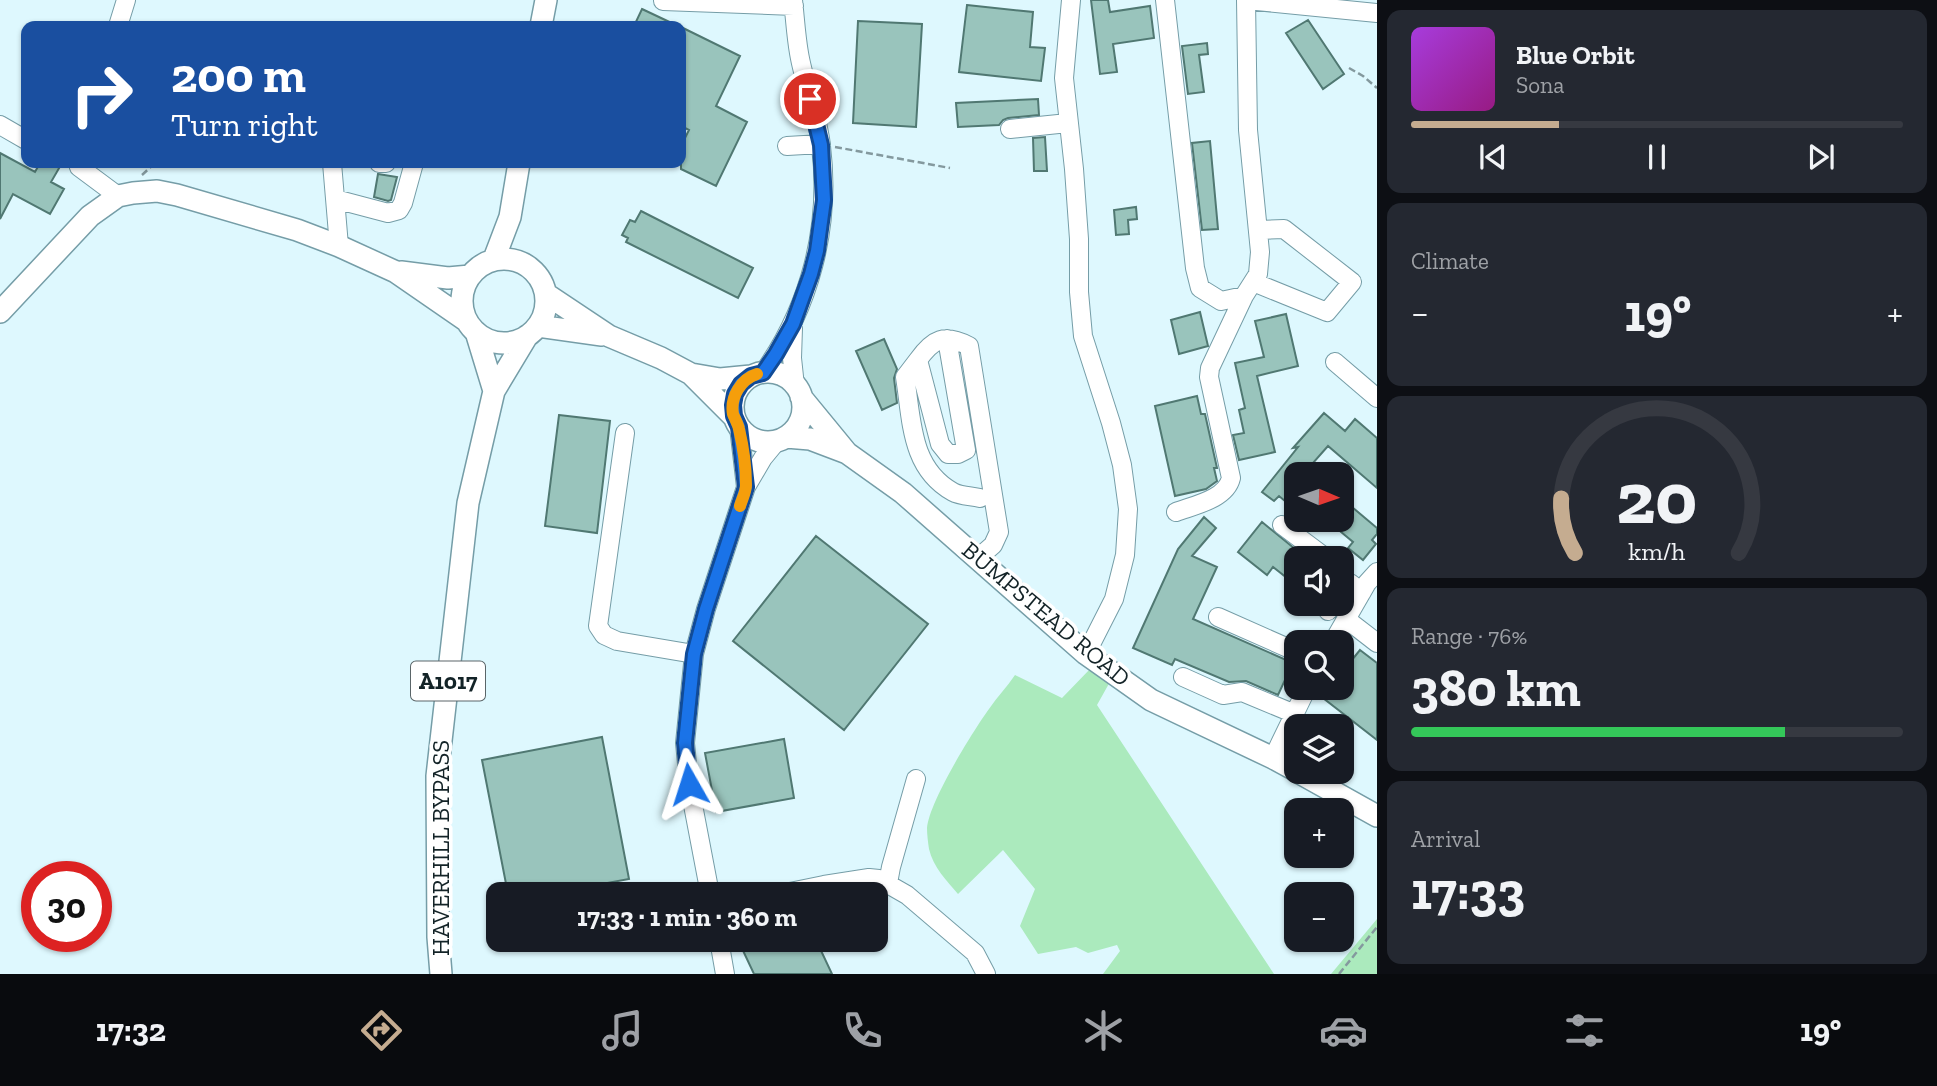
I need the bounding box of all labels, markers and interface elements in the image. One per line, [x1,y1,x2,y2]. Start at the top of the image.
text: Blue Orbit [1516,39,1635,71]
text: 200 m [171,46,306,105]
icon: right [56,49,147,140]
pin [780,69,840,129]
text: Sona [1516,71,1564,99]
icon: arrive [791,80,829,118]
text: Turn right [171,106,318,144]
icon: previous [1474,138,1512,176]
icon: pause [1638,138,1676,176]
icon: next [1802,138,1840,176]
text: Climate [1411,247,1489,275]
text: 19° [1624,282,1691,344]
text: − [1411,290,1429,336]
text: + [1887,290,1903,336]
text: 20 [1616,454,1698,542]
north arrow [1284,462,1354,532]
map controls [1284,462,1354,952]
street label: BUMPSTEAD ROAD [957,535,1136,692]
text: km/h [1628,536,1686,566]
button: sound [1284,546,1354,616]
text: Range · 76% [1411,622,1527,650]
button: search [1284,630,1354,700]
text: 380 km [1411,657,1581,719]
road number: A1017 [411,662,485,701]
button: layers [1284,714,1354,784]
street label: HAVERHILL BYPASS [426,740,455,956]
position arrow [652,747,726,821]
button: + [1284,798,1354,868]
text: Arrival [1411,825,1480,853]
text: 17:33 [1411,860,1525,922]
speed limit sign: 30 [21,861,112,952]
button: − [1284,882,1354,952]
text: 17:33 · 1 min · 360 m [577,901,797,933]
icon: directions [357,1006,406,1055]
icon: music [598,1006,647,1055]
icon: phone [838,1006,887,1055]
icon: climate [1079,1006,1128,1055]
icon: car [1319,1006,1368,1055]
icon: filters [1560,1006,1609,1055]
text: 17:32 [96,1011,166,1049]
text: 19° [1800,1011,1841,1049]

